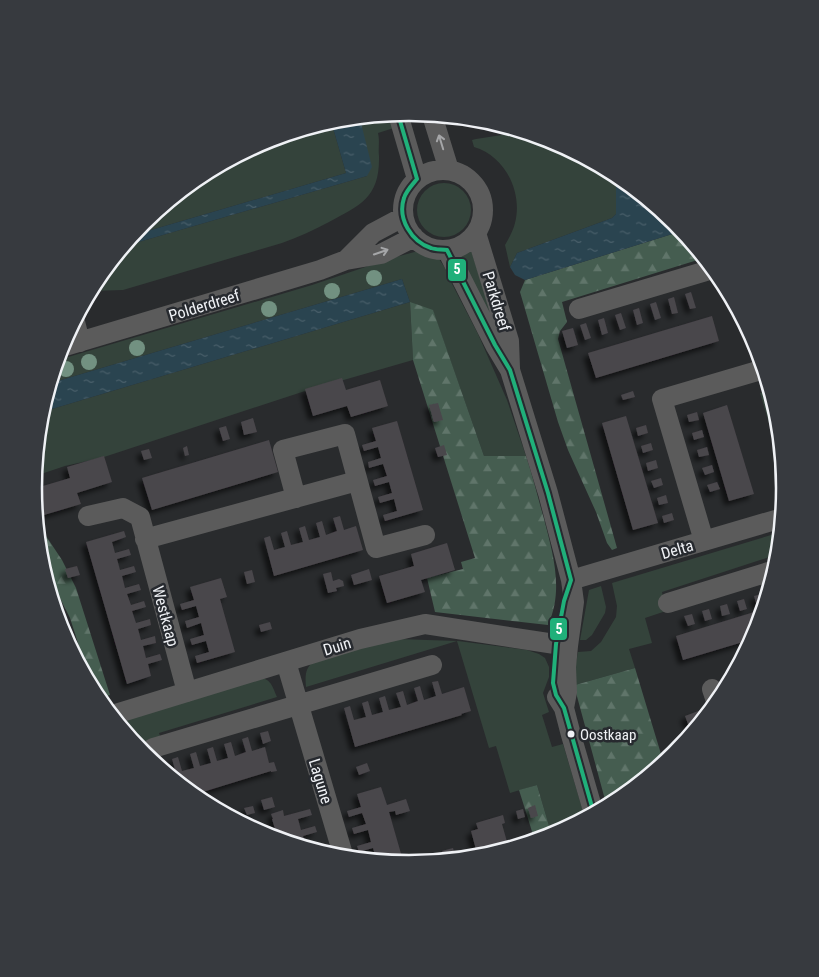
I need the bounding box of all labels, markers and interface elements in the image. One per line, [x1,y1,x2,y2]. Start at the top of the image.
one-way arrow [435,135,445,151]
one-way arrow [373,247,389,257]
line badge: 5 [447,258,467,282]
text: 5 [453,261,461,277]
street label: Parkdreef [479,269,515,333]
street label: Polderdreef [166,286,242,325]
street label: Delta [659,536,695,563]
street label: Westkaap [148,584,183,649]
line badge: 5 [549,617,568,641]
text: 5 [555,621,563,637]
street label: Duin [321,633,353,660]
place label: Oostkaap [580,726,636,744]
marker: Oostkaap [566,729,576,739]
street label: Lagune [305,756,336,806]

